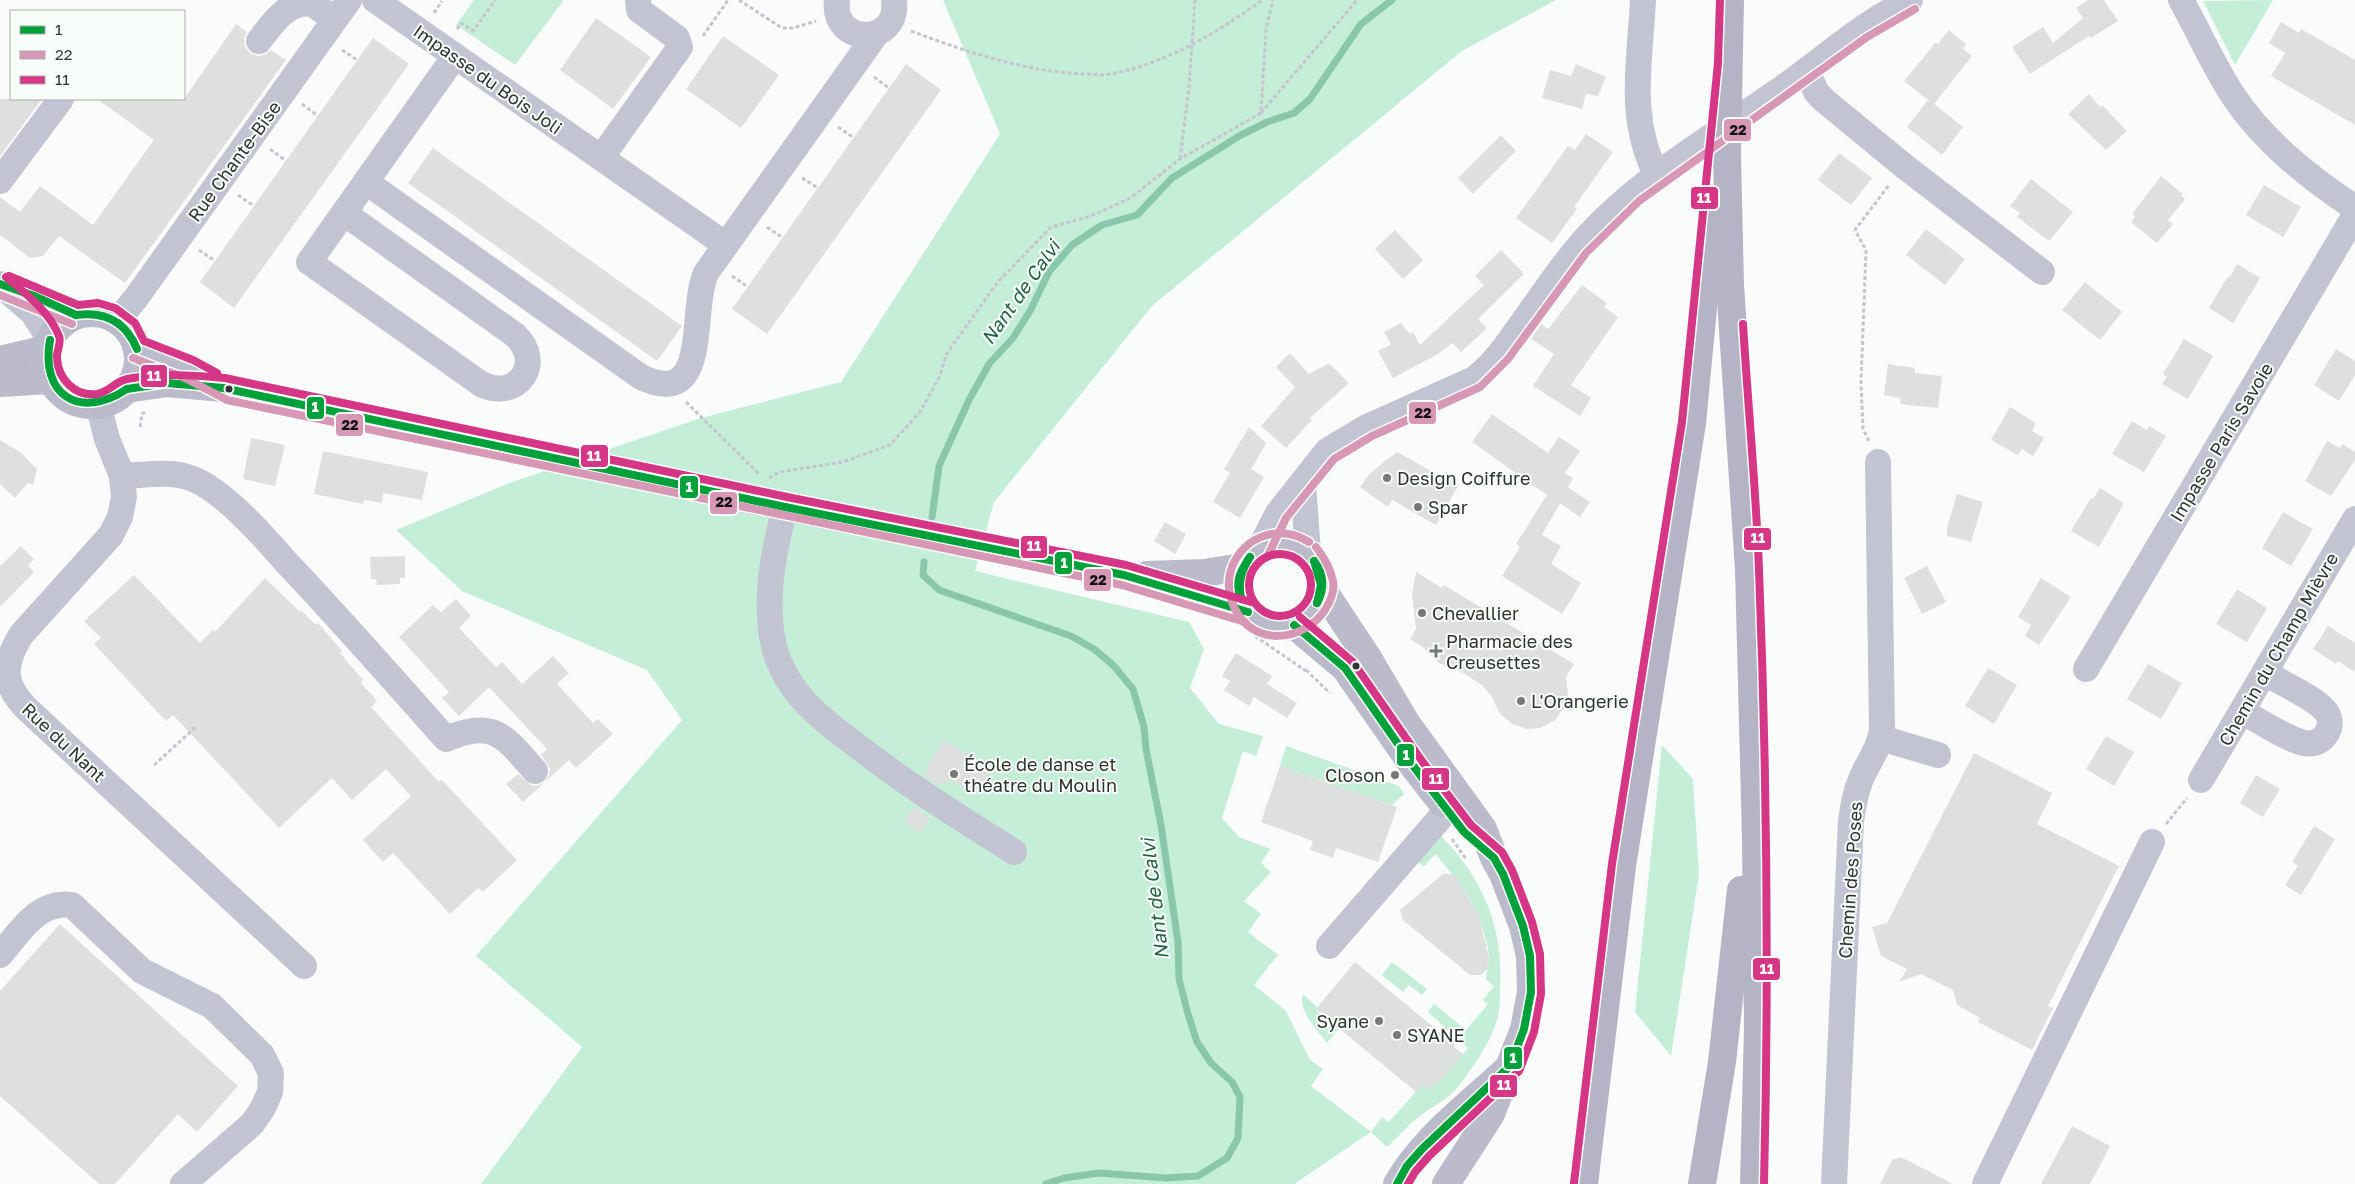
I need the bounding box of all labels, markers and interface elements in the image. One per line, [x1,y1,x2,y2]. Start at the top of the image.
legend [10,10,185,100]
street label: Impasse du Bois Joli [409,19,567,139]
text: 1 [55,20,62,38]
text: 22 [55,45,72,63]
text: 11 [55,70,70,88]
street label: Rue Chante-Bise [183,97,285,225]
line badge: 22 [1723,118,1752,142]
text: 22 [1729,121,1747,138]
line badge: 11 [1690,186,1719,210]
text: 11 [1697,189,1711,206]
water label: Nant de Calvi [976,234,1065,348]
street label: Impasse Paris Savoie [2165,358,2277,526]
line badge: 11 [140,364,168,388]
text: 11 [147,367,161,384]
unlabelled marker [224,384,234,394]
line badge: 1 [306,396,325,420]
text: 1 [311,398,319,415]
line badge: 22 [1408,401,1437,425]
text: 22 [1414,404,1432,421]
line badge: 22 [335,413,364,437]
text: 22 [341,416,359,433]
line badge: 11 [580,444,609,468]
text: 11 [587,447,601,464]
place label: Design Coiffure [1397,467,1530,489]
marker: Design Coiffure [1381,472,1393,484]
line badge: 1 [679,475,699,499]
text: 1 [685,478,693,495]
line badge: 22 [709,491,738,515]
text: 22 [715,493,733,510]
place label: Spar [1428,496,1468,518]
marker: Spar [1412,501,1424,513]
line badge: 11 [1743,527,1772,551]
text: 11 [1751,529,1765,546]
line badge: 11 [1020,535,1048,559]
text: 11 [1027,537,1041,554]
street label: Chemin du Champ Mièvre [2214,549,2342,749]
line badge: 1 [1054,551,1073,575]
text: 1 [1060,554,1068,571]
line badge: 22 [1083,568,1112,592]
text: 22 [1089,571,1107,588]
place label: Chevallier [1432,602,1519,624]
marker: Chevallier [1416,607,1428,619]
place label: Pharmacie des Creusettes [1446,630,1573,673]
marker: Pharmacie des Creusettes [1430,645,1442,657]
unlabelled marker [1351,661,1361,671]
place label: L'Orangerie [1531,690,1629,712]
marker: L'Orangerie [1515,695,1527,707]
street label: Rue du Nant [18,698,110,786]
line badge: 1 [1396,743,1415,767]
text: 1 [1402,746,1410,763]
place label: École de danse et théatre du Moulin [964,753,1117,796]
place label: Closon [1325,764,1385,786]
line badge: 11 [1421,767,1450,791]
marker: École de danse et théatre du Moulin [948,768,960,780]
marker: Closon [1389,769,1401,781]
text: 11 [1429,770,1443,787]
street label: Chemin des Poses [1834,801,1866,959]
water label: Nant de Calvi [1135,835,1173,961]
line badge: 11 [1752,957,1781,981]
text: 11 [1760,960,1774,977]
place label: Syane [1316,1010,1369,1032]
marker: Syane [1373,1015,1385,1027]
place label: SYANE [1407,1024,1465,1046]
marker: SYANE [1391,1029,1403,1041]
line badge: 1 [1503,1046,1523,1070]
text: 1 [1509,1049,1517,1066]
line badge: 11 [1489,1074,1518,1098]
text: 11 [1497,1076,1511,1093]

